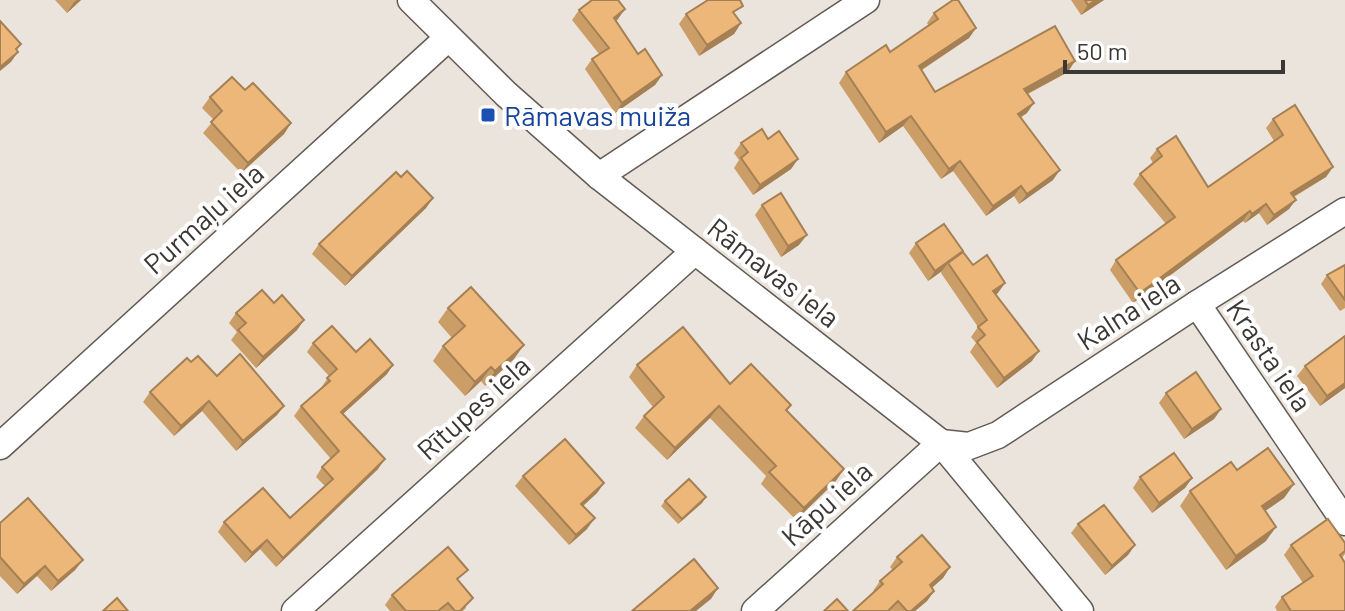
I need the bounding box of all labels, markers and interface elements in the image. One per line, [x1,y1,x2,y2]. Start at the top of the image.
scale bar [1065,24,1283,74]
text: 50 m [1077,36,1128,65]
place label: Rāmavas muiža [504,98,691,132]
marker: Rāmavas muiža [479,106,497,124]
street label: Purmaļu iela [136,155,270,281]
street label: Rāmavas iela [701,210,847,334]
street label: Kalna iela [1070,265,1186,357]
street label: Krasta iela [1220,292,1320,418]
street label: Rītupes iela [410,347,536,467]
street label: Kāpu iela [774,453,878,553]

